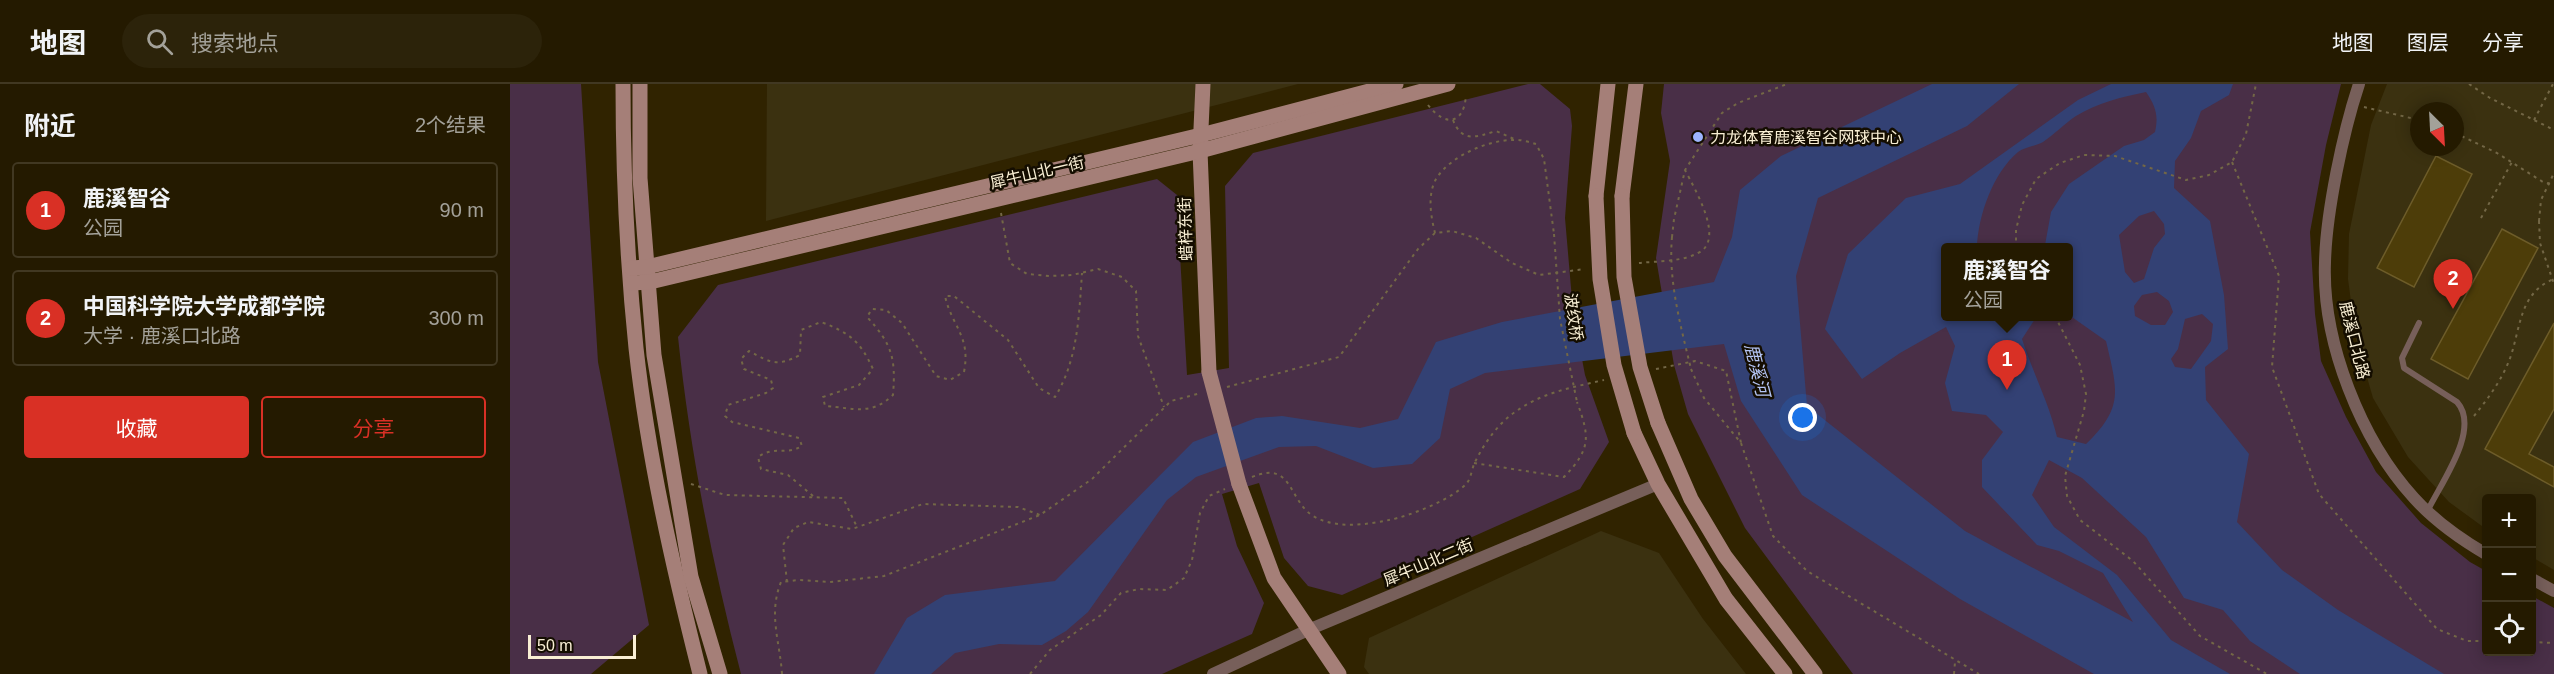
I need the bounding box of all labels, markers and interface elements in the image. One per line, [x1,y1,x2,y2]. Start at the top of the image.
search box [122,14,542,68]
icon: search [143,25,176,58]
text: 地图 [30,28,86,59]
text: 搜索地点 [191,31,279,56]
text: 地图 [2332,31,2374,54]
text: 图层 [2407,31,2449,54]
text: 分享 [2482,31,2524,54]
north arrow [2410,102,2464,156]
text: 附近 [24,111,76,141]
text: 2个结果 [415,114,486,136]
place label: 力龙体育鹿溪智谷网球中心 [1710,129,1902,146]
marker: 力龙体育鹿溪智谷网球中心 [1691,130,1705,144]
street label: 犀牛山北一街 [988,153,1086,192]
text: 鹿溪智谷 [83,186,171,211]
street label: 蜡梓东街 [1176,197,1195,261]
text: 1 [40,199,51,221]
text: 90 m [440,199,484,221]
text: 公园 [83,217,123,239]
popup [1941,243,2073,321]
text: 鹿溪智谷 [1963,258,2051,283]
pin: 2 [2434,260,2472,309]
text: 公园 [1963,289,2003,311]
street label: 波纹桥 [1562,292,1585,342]
text: 中国科学院大学成都学院 [83,294,325,319]
street label: 鹿溪口北路 [2337,299,2372,381]
text: 2 [40,307,51,329]
text: 300 m [428,307,484,329]
text: 大学 · 鹿溪口北路 [83,325,241,347]
pin: 1 [1988,340,2026,390]
water label: 鹿溪河 [1741,341,1774,402]
button: 收藏 [24,396,249,458]
button: 分享 [261,396,486,458]
your location [1788,403,1817,432]
map controls [2482,494,2536,656]
button: + [2482,494,2536,548]
street label: 犀牛山北二街 [1381,536,1476,589]
button: − [2482,548,2536,602]
button: locate [2482,602,2536,656]
scale bar [528,632,636,660]
text: 50 m [537,637,573,654]

